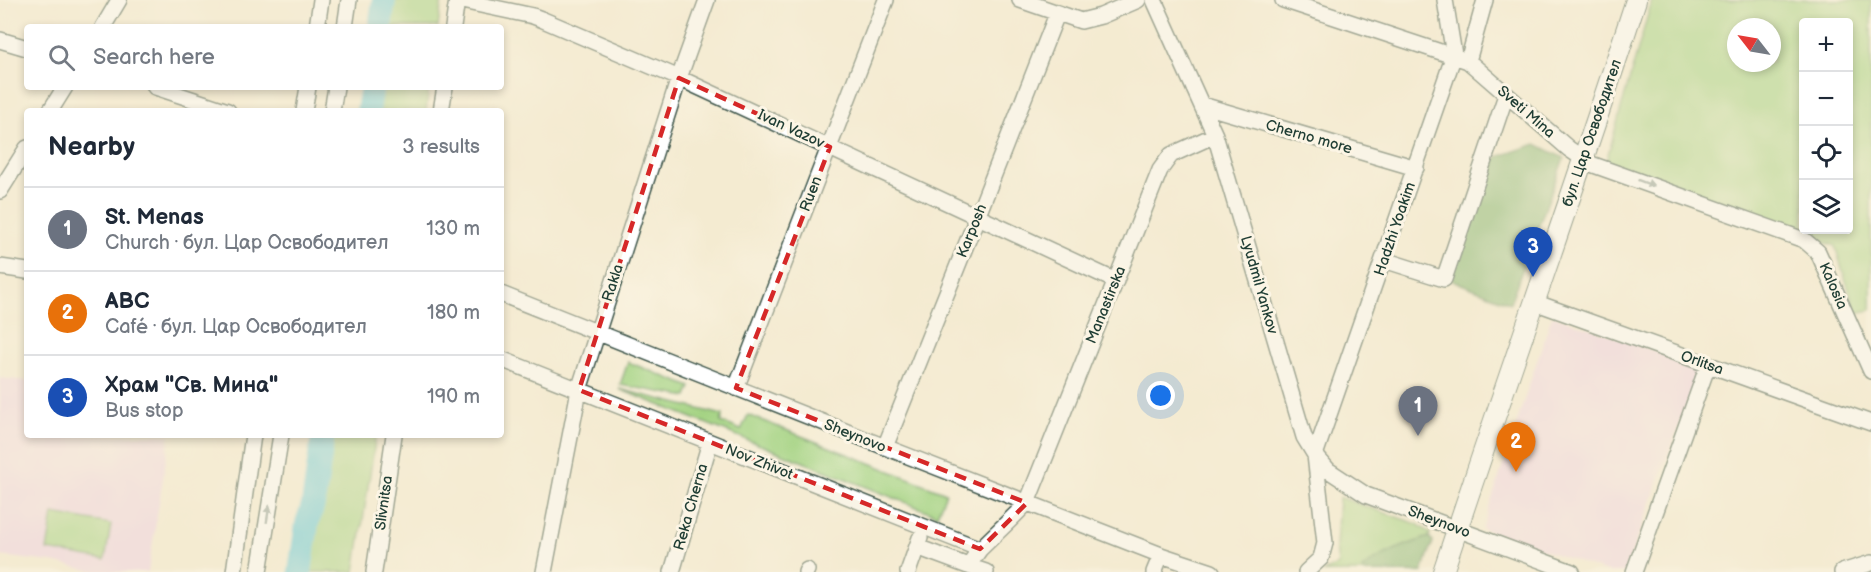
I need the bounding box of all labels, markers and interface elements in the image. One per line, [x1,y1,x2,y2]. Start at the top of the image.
north arrow [1727,18,1781,72]
map controls [1799,18,1853,234]
button: + [1799,18,1853,72]
search box [24,24,504,90]
icon: search [45,41,78,74]
text: Search here [93,44,215,71]
street label: бул. Цар Освободител [1558,57,1626,209]
button: − [1799,72,1853,126]
street label: Sveti Mina [1493,82,1559,142]
street label: Ivan Vazov [755,105,828,153]
street label: Cherno more [1263,116,1355,158]
button: locate [1799,126,1853,180]
text: Nearby [48,132,135,163]
text: 3 results [402,135,480,159]
street label: Ruen [796,174,826,214]
one-way arrow [1637,179,1655,189]
street label: Hadzhi Yoakim [1370,180,1420,278]
button: layers [1799,180,1853,234]
street label: Karposh [953,201,991,261]
text: St. Menas [105,204,204,231]
text: 1 [63,217,72,241]
text: 130 m [426,217,480,241]
pin: 3 [1514,228,1552,277]
text: Church · бул. Цар Освободител [105,231,389,255]
street label: Lyudmil Yankov [1236,234,1282,337]
street label: Kalosia [1814,260,1852,312]
street label: Rakla [598,262,628,304]
street label: Manastirska [1082,263,1130,347]
text: ABC [105,288,150,315]
text: 2 [62,301,73,325]
text: 180 m [427,301,480,325]
text: Café · бул. Цар Освободител [105,315,367,339]
street label: Orlitsa [1678,347,1726,379]
text: Храм "Св. Мина" [105,372,278,399]
your location [1146,381,1175,410]
text: 3 [62,385,73,409]
text: 190 m [427,385,480,409]
pin: 1 [1398,386,1438,436]
text: Bus stop [105,399,184,423]
street label: Sheynovo [821,415,889,457]
pin: 2 [1496,422,1536,472]
street label: Nov Zhivot [722,440,796,484]
street label: Reka Cherna [670,461,712,553]
street label: Slivnitsa [371,474,397,532]
street label: Sheynovo [1405,501,1473,543]
one-way arrow [264,505,273,524]

